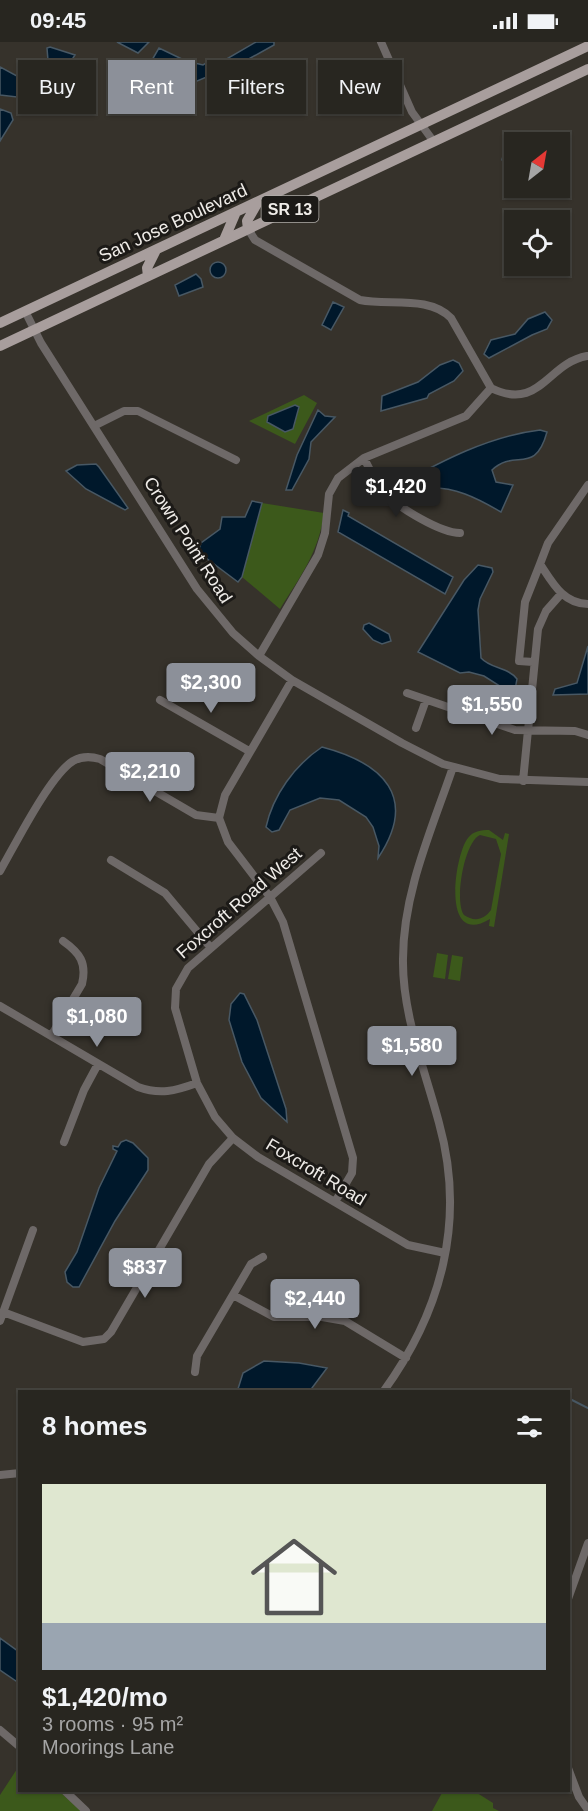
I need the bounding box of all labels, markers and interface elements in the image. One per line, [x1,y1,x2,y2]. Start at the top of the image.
text: 09:45 [30,8,86,33]
chip: Buy [18,60,96,114]
chip: Rent [108,60,195,114]
chip: Filters [207,60,306,114]
chip: New [318,60,402,114]
north arrow [504,132,570,198]
map controls [504,132,570,276]
street label: San Jose Boulevard [96,180,250,266]
road number: SR 13 [262,196,318,222]
button: locate [504,210,570,276]
pin: $1,420 [347,467,445,518]
street label: Crown Point Road [140,473,236,607]
text: $1,420 [365,475,427,497]
pin: $2,300 [162,663,260,714]
text: $2,300 [180,671,242,693]
pin: $1,550 [443,685,541,736]
text: $1,550 [461,693,523,715]
pin: $2,210 [101,752,199,803]
text: $2,210 [119,760,181,782]
street label: Foxcroft Road West [173,843,305,963]
pin: $1,080 [48,997,146,1048]
text: $1,080 [66,1005,128,1027]
pin: $1,580 [363,1026,461,1077]
text: $1,580 [381,1034,443,1056]
street label: Foxcroft Road [262,1134,370,1210]
pin: $837 [109,1248,181,1299]
text: $837 [123,1256,167,1278]
pin: $2,440 [266,1279,364,1330]
text: $2,440 [284,1287,346,1309]
icon: filters [513,1410,546,1443]
text: 8 homes [42,1411,148,1441]
icon: home [240,1523,348,1631]
text: $1,420/mo [42,1682,168,1712]
text: 3 rooms · 95 m² [42,1713,183,1735]
text: Moorings Lane [42,1736,174,1758]

